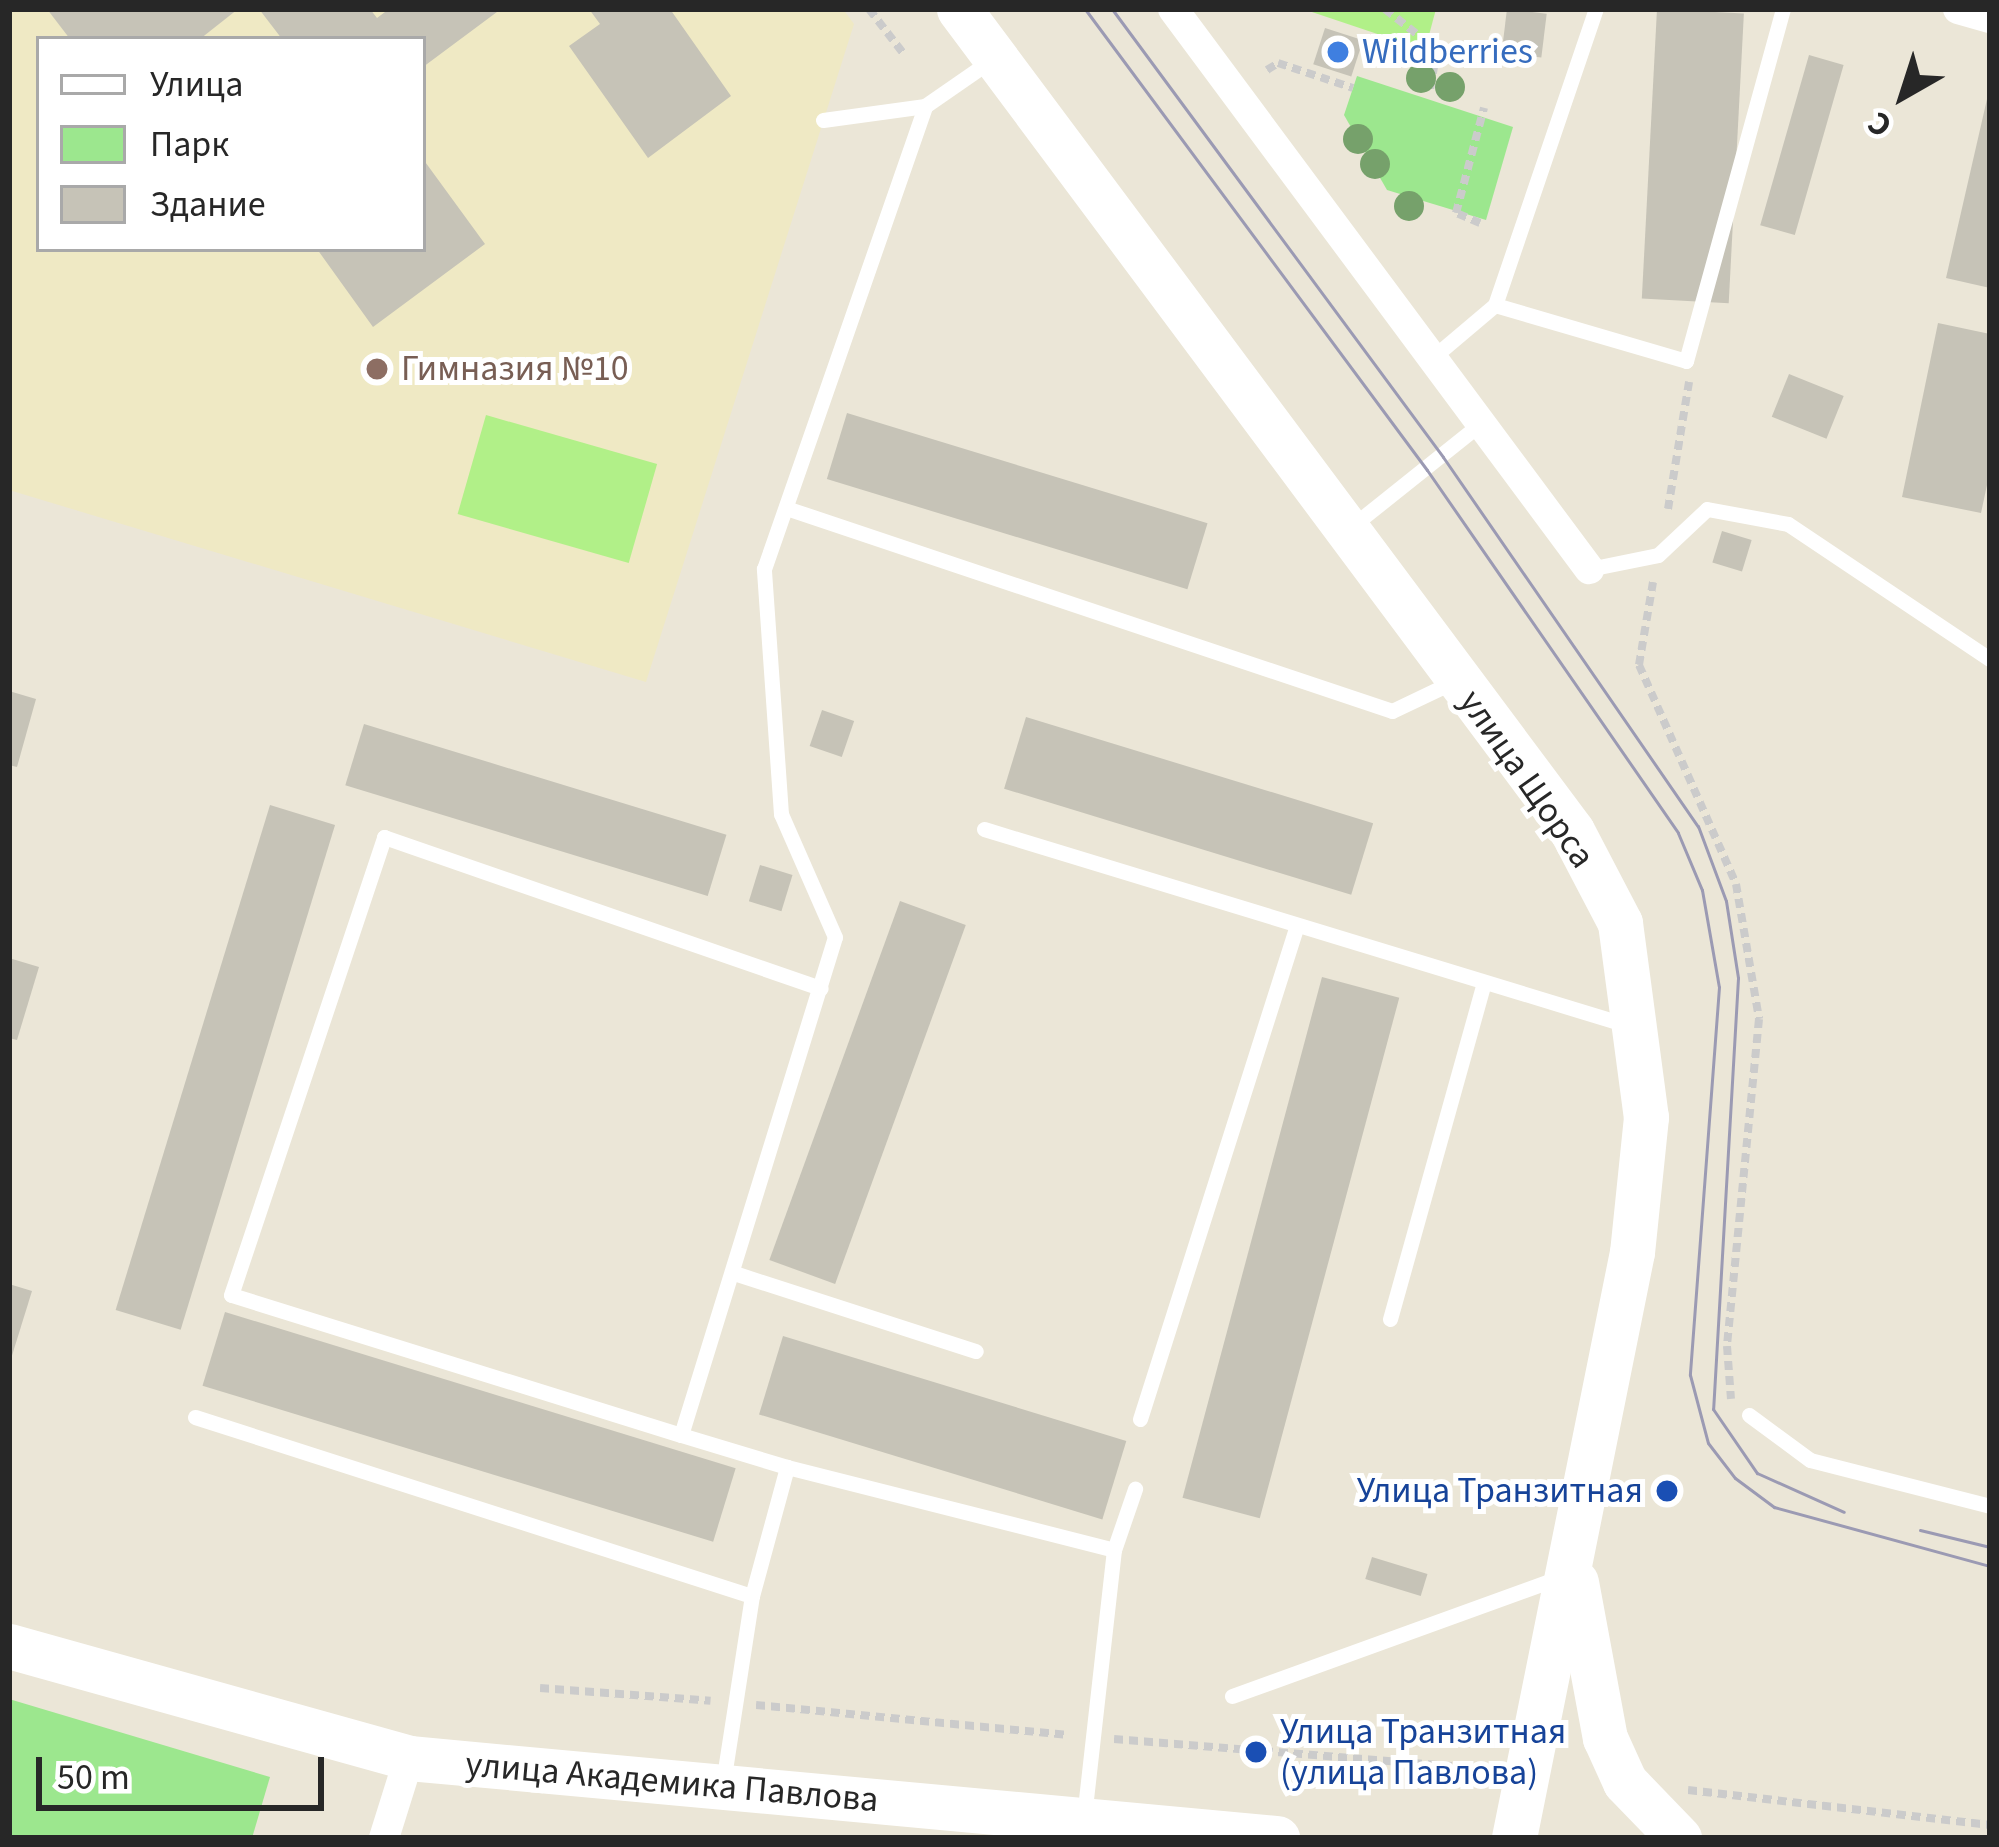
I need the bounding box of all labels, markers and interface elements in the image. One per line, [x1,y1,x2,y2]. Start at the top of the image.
place label: Wildberries [1362,30,1533,74]
legend [36,36,426,252]
north arrow [1843,36,1963,156]
marker: Wildberries [1325,39,1351,65]
text: Улица [150,59,243,110]
text: С [1858,100,1902,149]
text: Парк [150,119,229,170]
text: Здание [150,179,266,230]
place label: Гимназия №10 [401,347,629,391]
marker: Гимназия №10 [364,356,390,382]
street label: улица Щорса [1450,682,1604,876]
place label: Улица Транзитная [1357,1469,1643,1513]
marker: Улица Транзитная [1654,1478,1680,1504]
place label: Улица Транзитная (улица Павлова) [1280,1709,1566,1794]
scale bar [42,1733,330,1807]
marker: Улица Транзитная (улица Павлова) [1243,1739,1269,1765]
street label: улица Академика Павлова [464,1742,880,1822]
text: 50 m [57,1752,130,1803]

